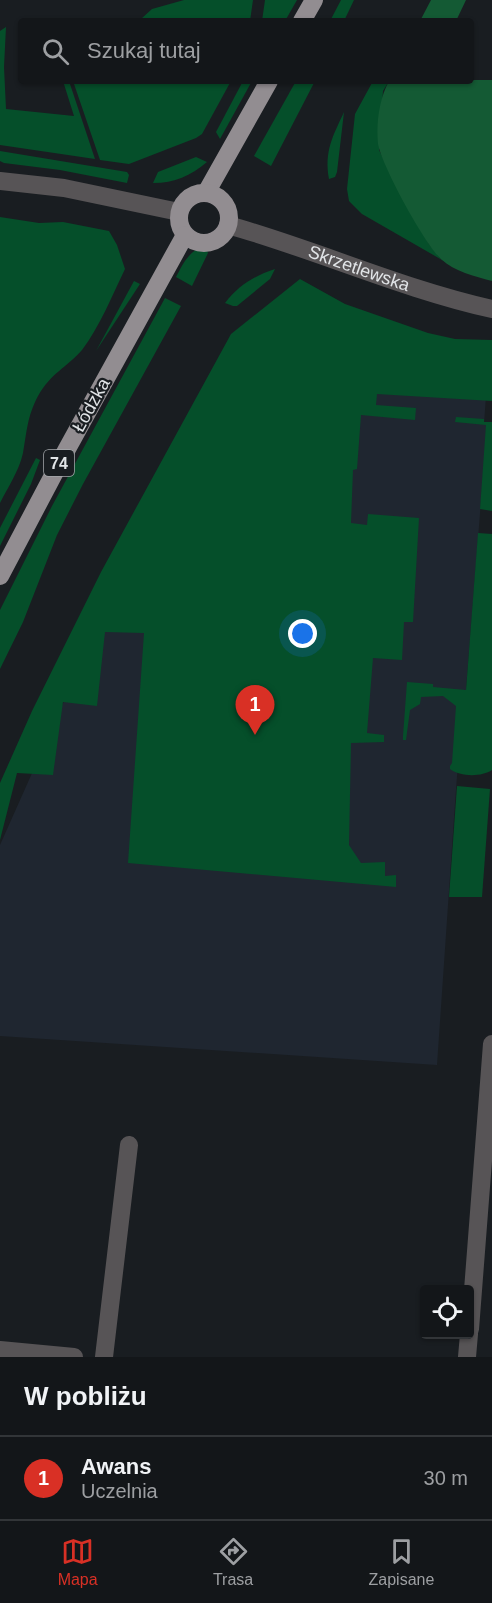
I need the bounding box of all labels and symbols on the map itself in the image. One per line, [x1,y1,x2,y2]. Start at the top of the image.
street label: Skrzetlewska [306,242,413,296]
street label: Łódzka [68,374,114,435]
road number: 74 [44,450,74,476]
your location [288,619,317,648]
pin: 1 [236,686,274,735]

